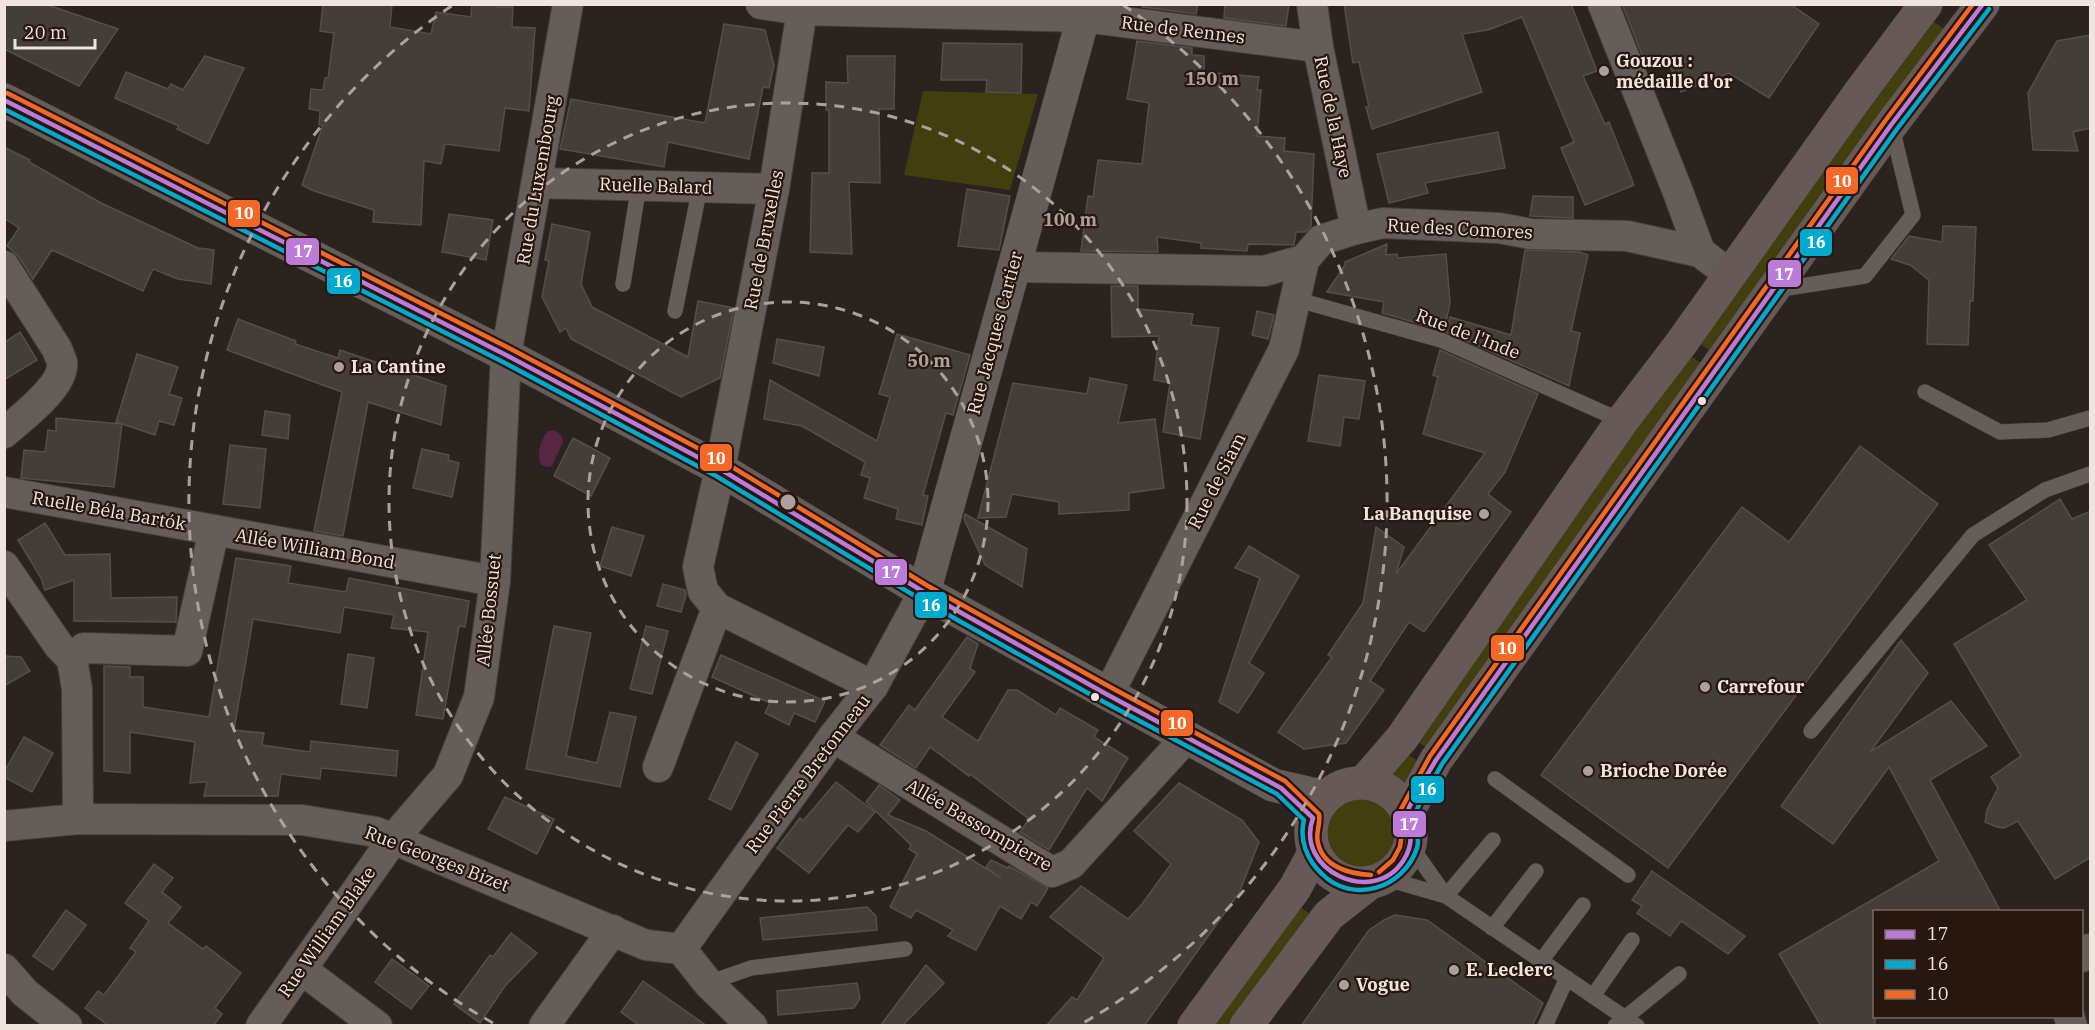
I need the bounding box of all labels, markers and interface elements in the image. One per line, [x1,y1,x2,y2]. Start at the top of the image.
street label: Rue de Rennes [1120,10,1246,49]
scale bar [15,12,94,50]
text: 20 m [24,21,67,44]
place label: Gouzou : médaille d'or [1616,49,1733,93]
street label: Rue de la Haye [1309,54,1358,180]
marker: Gouzou : médaille d'or [1597,64,1611,78]
text: 150 m [1185,67,1240,90]
street label: Rue du Luxembourg [511,93,564,266]
line badge: 10 [1825,166,1859,195]
street label: Rue de Bruxelles [739,168,788,312]
text: 10 [1832,171,1852,191]
street label: Ruelle Balard [599,172,713,199]
line badge: 10 [227,199,261,228]
text: 10 [234,203,254,223]
text: 100 m [1043,208,1098,231]
street label: Rue des Comores [1387,213,1533,244]
line badge: 16 [1799,228,1833,257]
text: 16 [1806,232,1826,252]
line badge: 17 [285,237,320,266]
text: 17 [293,241,313,261]
street label: Rue Jacques Cartier [962,249,1027,417]
line badge: 17 [1767,259,1802,288]
text: 17 [1774,264,1794,284]
line badge: 16 [326,267,361,295]
text: 16 [333,271,353,291]
street label: Rue de l'Inde [1413,303,1524,364]
text: 50 m [907,349,951,372]
place label: La Cantine [351,355,446,378]
marker: La Cantine [332,360,346,374]
unlabelled marker [1696,395,1708,407]
street label: Rue de Siam [1182,429,1251,533]
line badge: 10 [699,443,733,472]
text: 10 [706,448,726,468]
street label: Ruelle Béla Bartók [30,486,188,535]
centre of rings [778,492,798,512]
place label: La Banquise [1363,502,1472,525]
marker: La Banquise [1477,507,1491,521]
street label: Allée William Bond [234,523,397,574]
street label: Allée Bossuet [471,552,506,667]
line badge: 17 [874,558,908,586]
text: 17 [881,562,901,582]
line badge: 16 [914,591,948,619]
text: 16 [921,595,941,615]
line badge: 10 [1490,634,1525,662]
text: 10 [1497,638,1517,658]
place label: Carrefour [1717,675,1805,698]
marker: Carrefour [1698,680,1712,694]
street label: Rue Pierre Bretonneau [740,690,875,858]
unlabelled marker [1089,691,1101,703]
line badge: 10 [1160,709,1194,737]
text: 10 [1167,713,1187,733]
place label: Brioche Dorée [1600,759,1727,782]
marker: Brioche Dorée [1581,764,1595,778]
street label: Allée Bassompierre [902,773,1056,876]
line badge: 16 [1410,775,1445,804]
text: 16 [1417,779,1437,799]
line badge: 17 [1392,810,1427,838]
text: 17 [1399,814,1419,834]
street label: Rue Georges Bizet [362,820,513,897]
street label: Rue William Blake [273,862,380,1002]
legend [1873,910,2083,1018]
text: 17 [1927,922,1949,945]
text: 16 [1927,952,1949,975]
place label: E. Leclerc [1466,958,1553,981]
marker: E. Leclerc [1447,963,1461,977]
place label: Vogue [1356,973,1410,996]
marker: Vogue [1337,978,1351,992]
text: 10 [1927,982,1949,1005]

